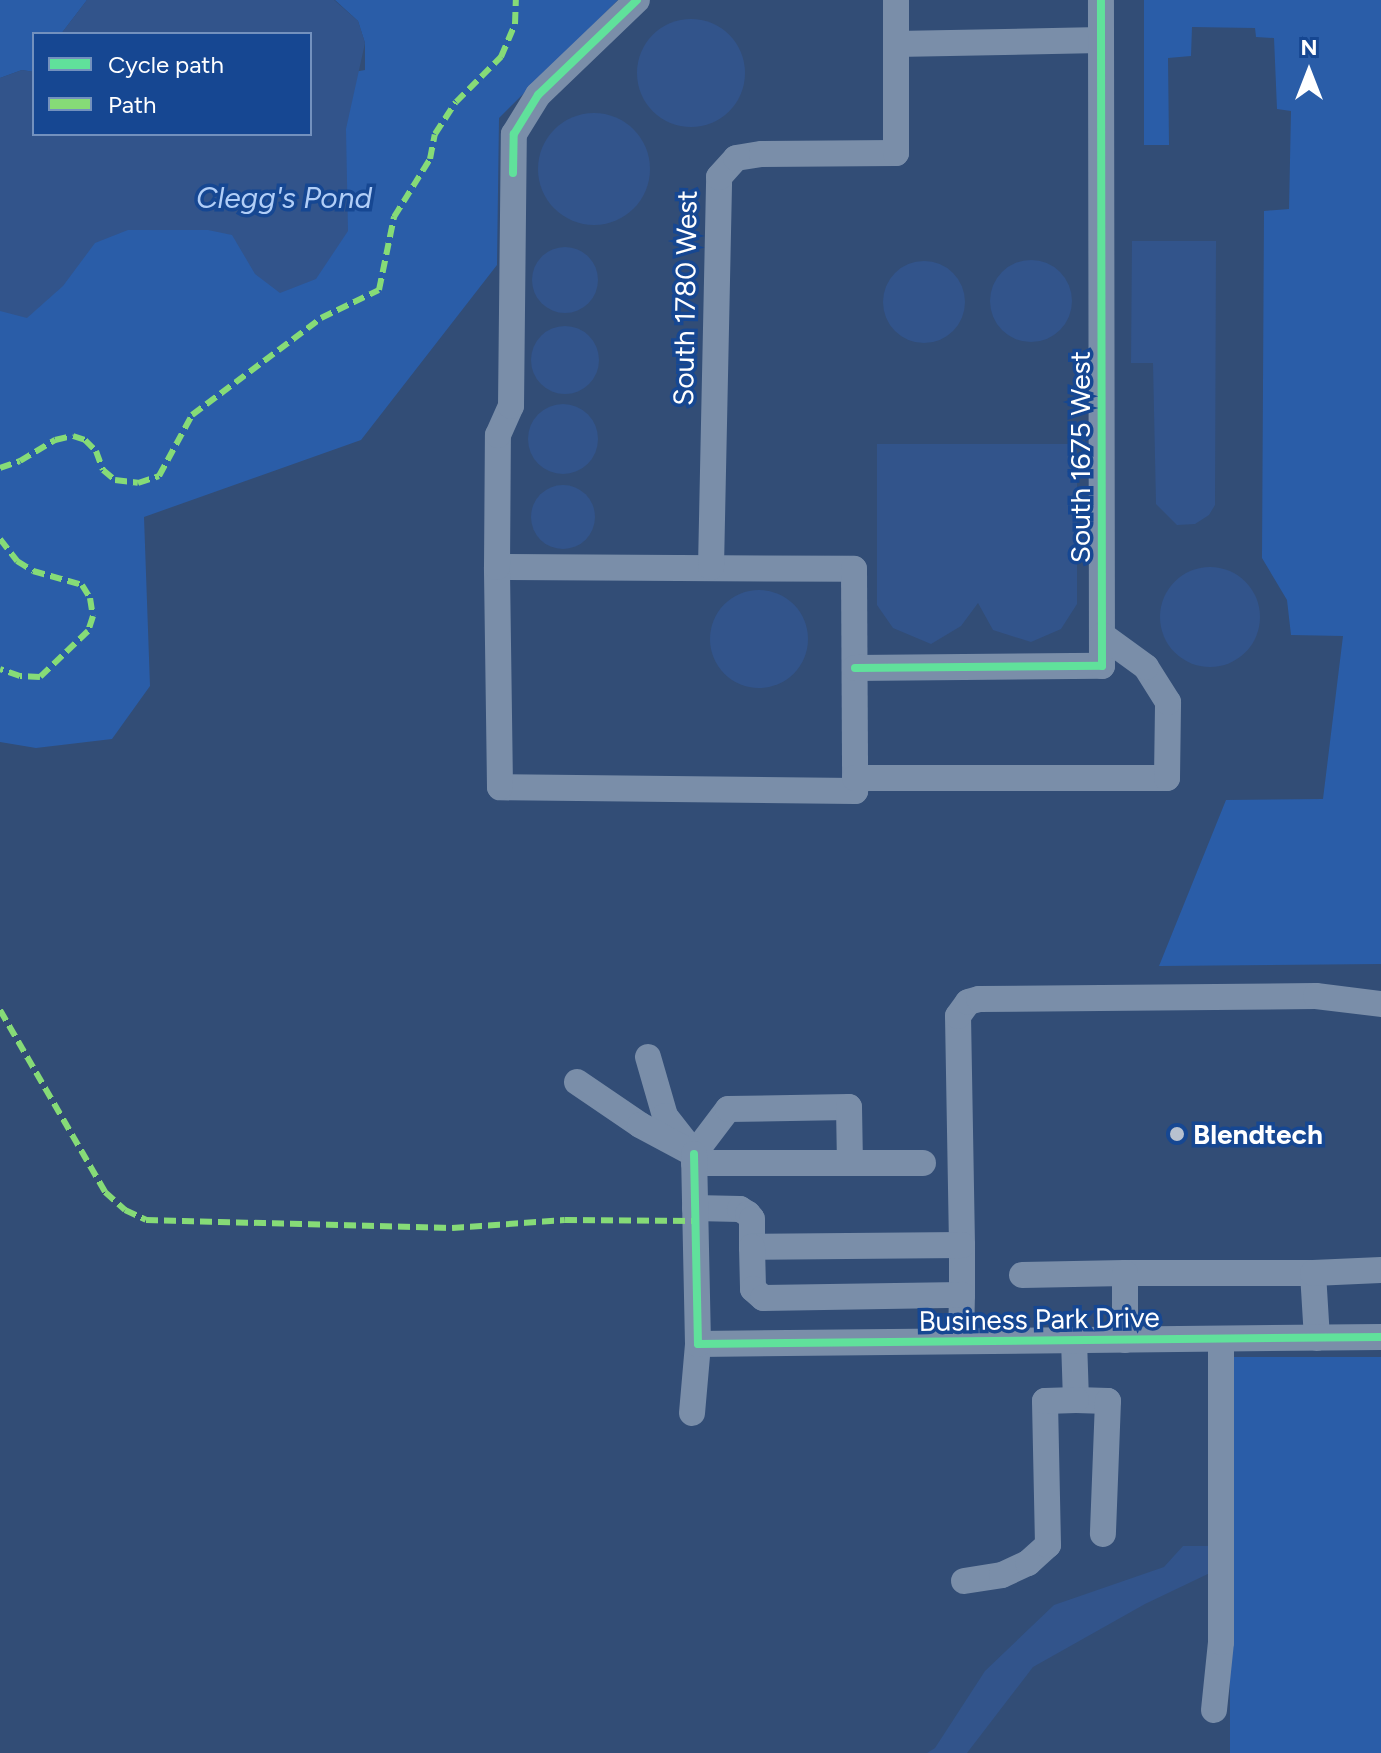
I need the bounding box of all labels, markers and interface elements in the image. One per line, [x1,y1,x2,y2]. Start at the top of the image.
legend [32,32,312,136]
north arrow [1269,32,1349,112]
text: N [1300,34,1318,61]
text: Cycle path [108,50,224,79]
text: Path [108,90,156,119]
water label: Clegg's Pond [196,180,372,216]
street label: South 1780 West [666,190,704,406]
street label: South 1675 West [1063,351,1097,563]
place label: Blendtech [1193,1117,1323,1151]
marker: Blendtech [1168,1125,1186,1143]
street label: Business Park Drive [918,1300,1160,1338]

